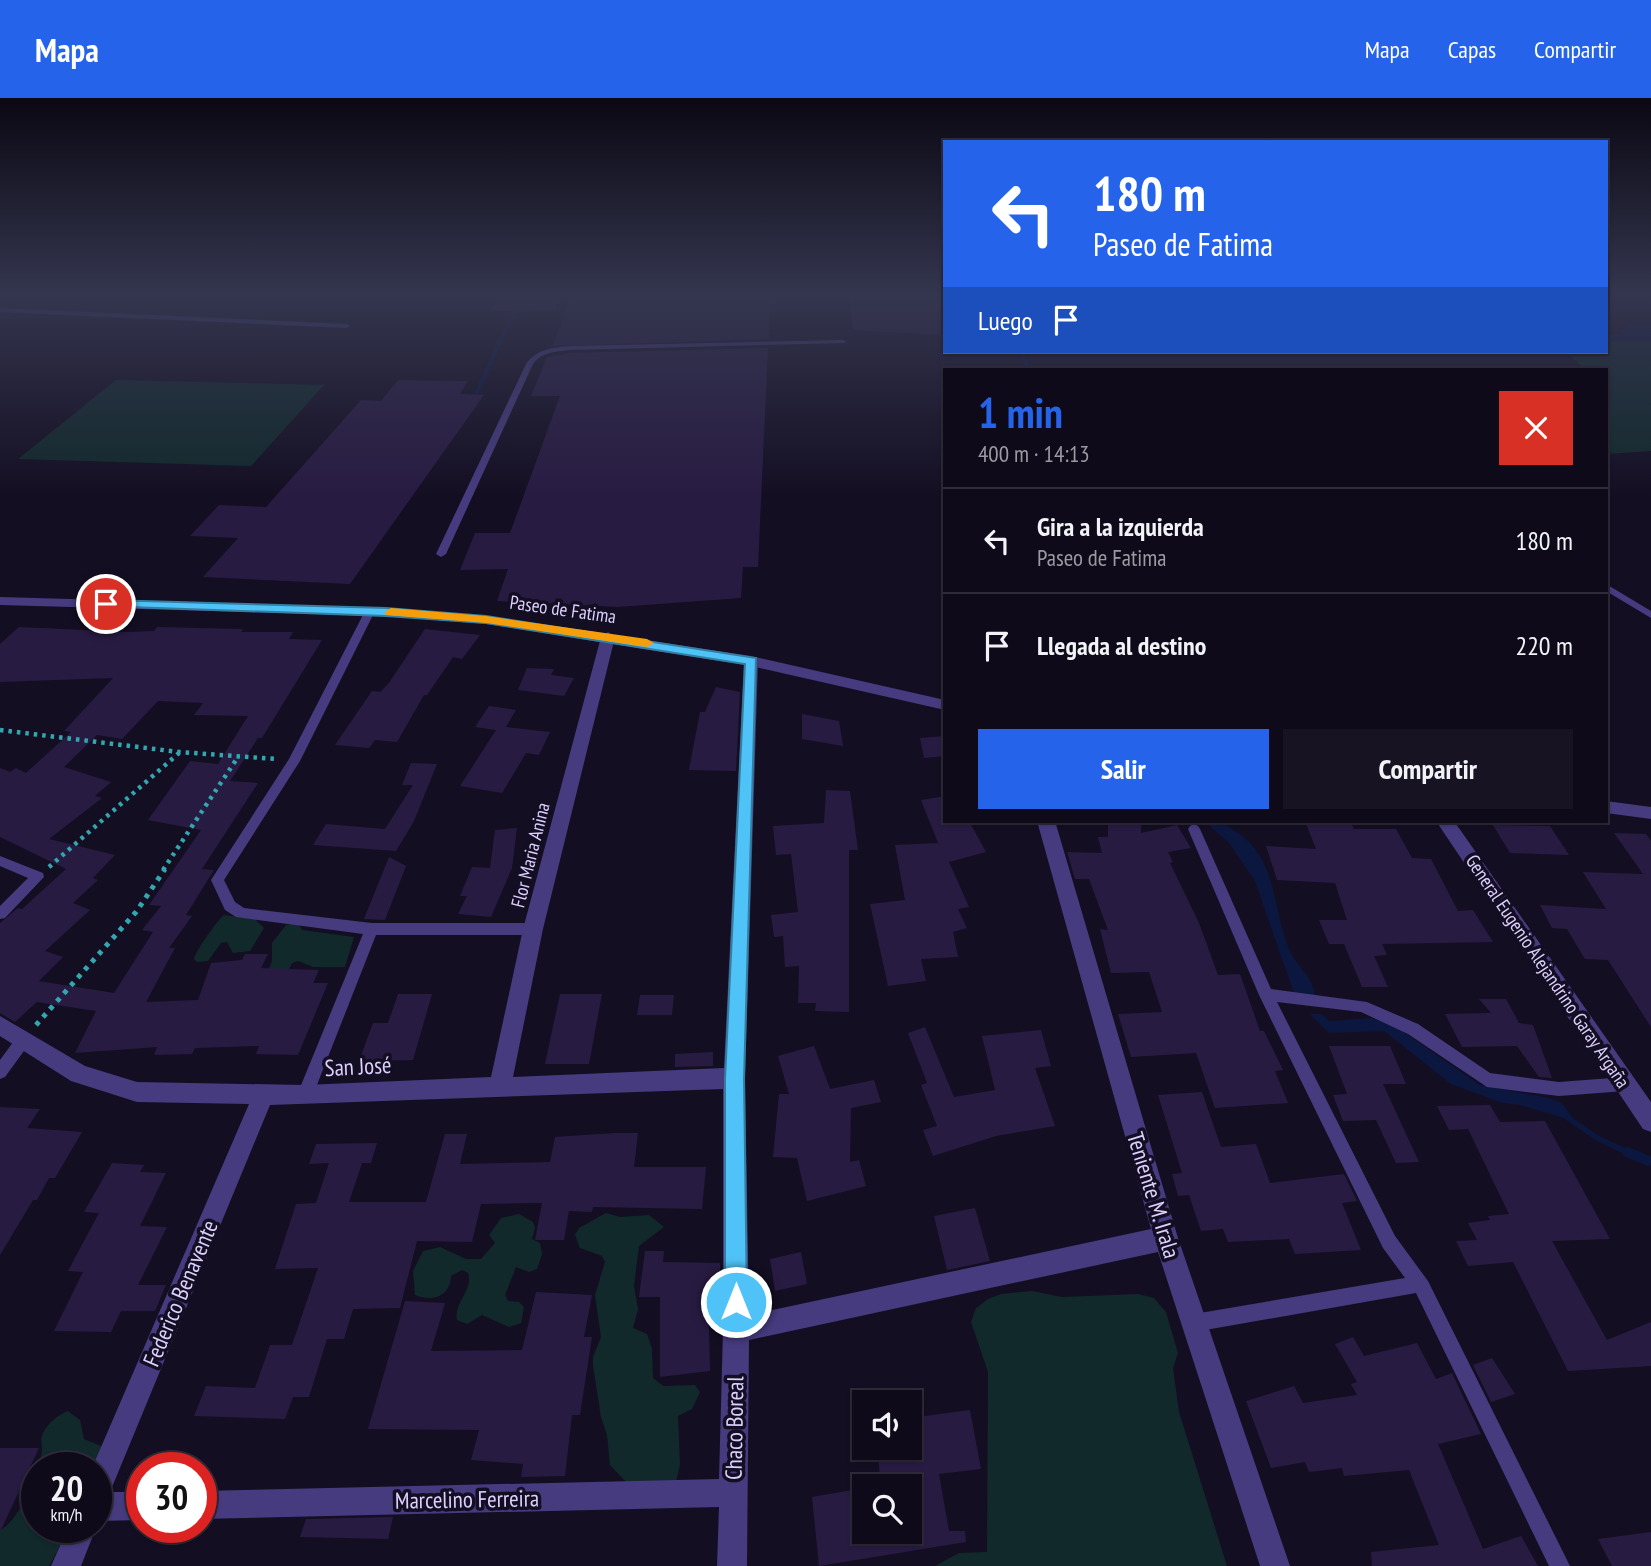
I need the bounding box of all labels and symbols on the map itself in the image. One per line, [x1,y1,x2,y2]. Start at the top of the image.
pin [76,574,136,634]
street label: Paseo de Fatima [508,590,618,628]
street label: Flor Maria Anina [505,800,555,910]
street label: General Eugenio Alejandrino Garay Argaña [1461,850,1635,1092]
street label: San José [324,1050,392,1082]
street label: Teniente M. Irala [1121,1129,1187,1261]
street label: Federico Benavente [136,1215,224,1371]
position arrow [699,1265,773,1339]
street label: Chaco Boreal [719,1375,749,1480]
speed limit sign: 30 [126,1452,217,1543]
street label: Marcelino Ferreira [395,1483,539,1515]

